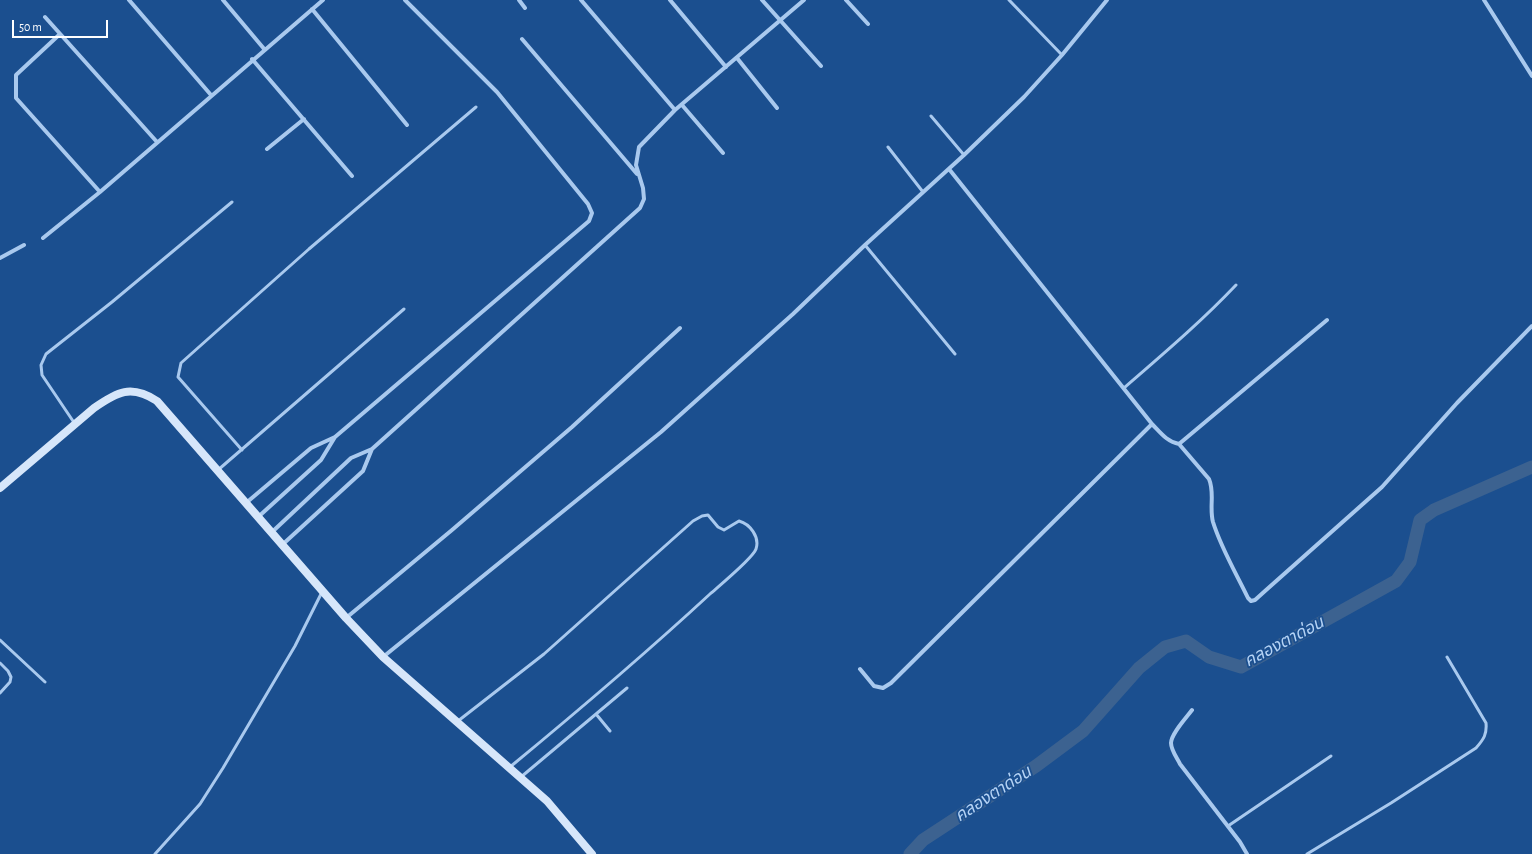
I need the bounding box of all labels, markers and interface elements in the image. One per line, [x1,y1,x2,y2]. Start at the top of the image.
scale bar [14,12,110,38]
text: 50 m [19,21,42,33]
water label: คลองตาด่อน [1241,612,1327,672]
water label: คลองตาด่อน [951,762,1035,826]

